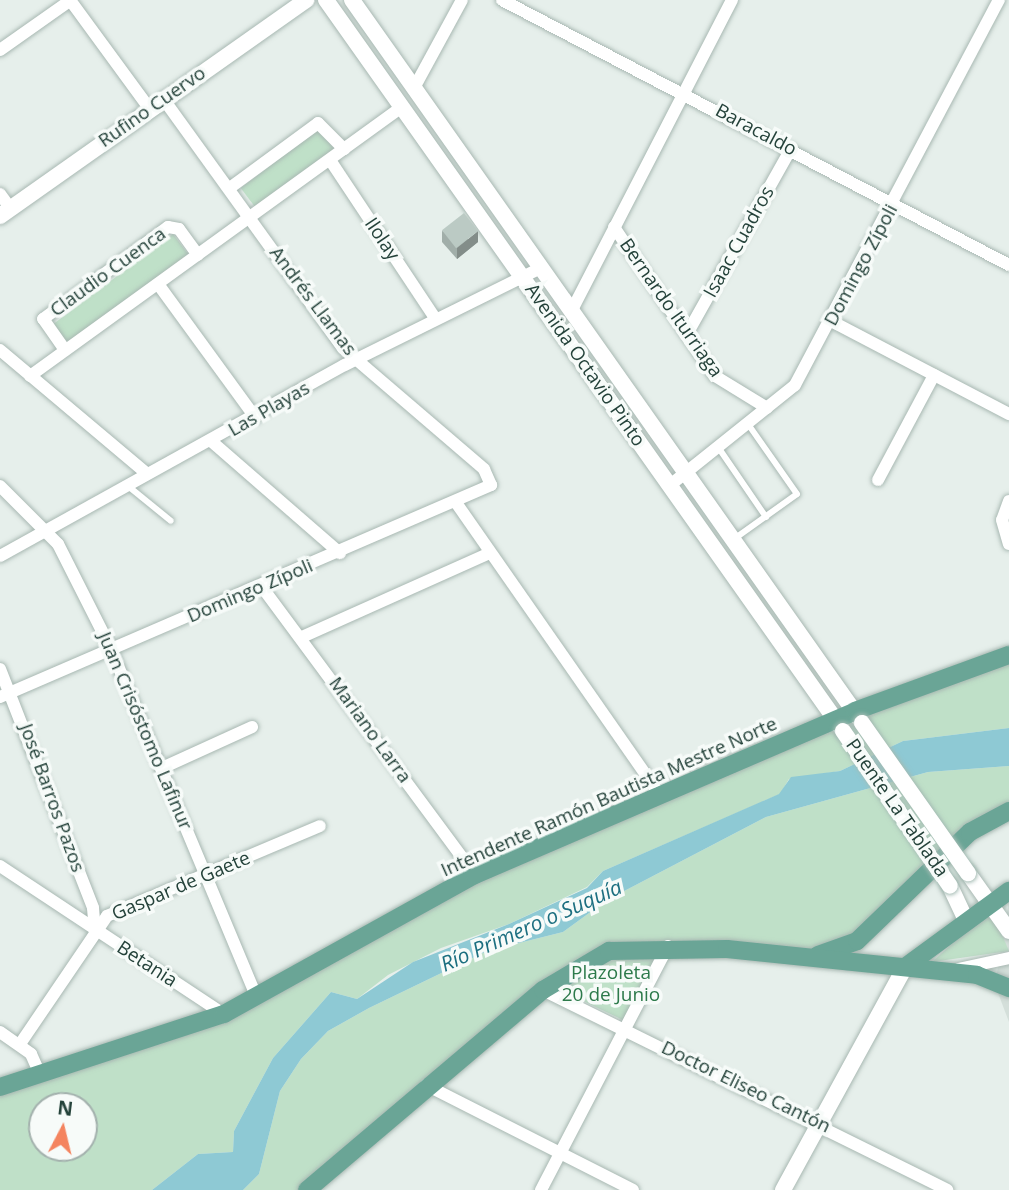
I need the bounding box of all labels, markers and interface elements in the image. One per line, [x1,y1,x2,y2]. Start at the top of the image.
street label: Rufino Cuervo [94,62,210,152]
street label: Baracaldo [712,99,800,161]
street label: Isaac Cuadros [699,182,779,302]
street label: Domingo Zípoli [819,200,903,330]
street label: Ilolay [360,213,404,265]
street label: Claudio Cuenca [46,222,170,322]
street label: Bernardo Iturriaga [615,234,727,382]
street label: Andrés Llamas [265,242,361,360]
street label: Avenida Octavio Pinto [520,279,650,451]
street label: Las Playas [224,377,314,441]
street label: Domingo Zípoli [184,554,316,628]
street label: Juan Crisóstomo Lafinur [93,629,197,833]
street label: Mariano Larra [324,673,416,787]
street label: Intendente Ramón Bautista Mestre Norte [437,712,781,882]
street label: José Barros Pazos [15,721,89,875]
street label: Puente La Tablada [841,735,953,881]
street label: Gaspar de Gaete [108,847,254,925]
water label: Río Primero o Suquía [436,874,626,976]
street label: Betania [113,936,181,992]
park label: Plazoleta 20 de Junio [562,962,660,1006]
street label: Doctor Eliseo Cantón [658,1036,834,1138]
north arrow [28,1092,98,1162]
text: N [56,1094,75,1122]

